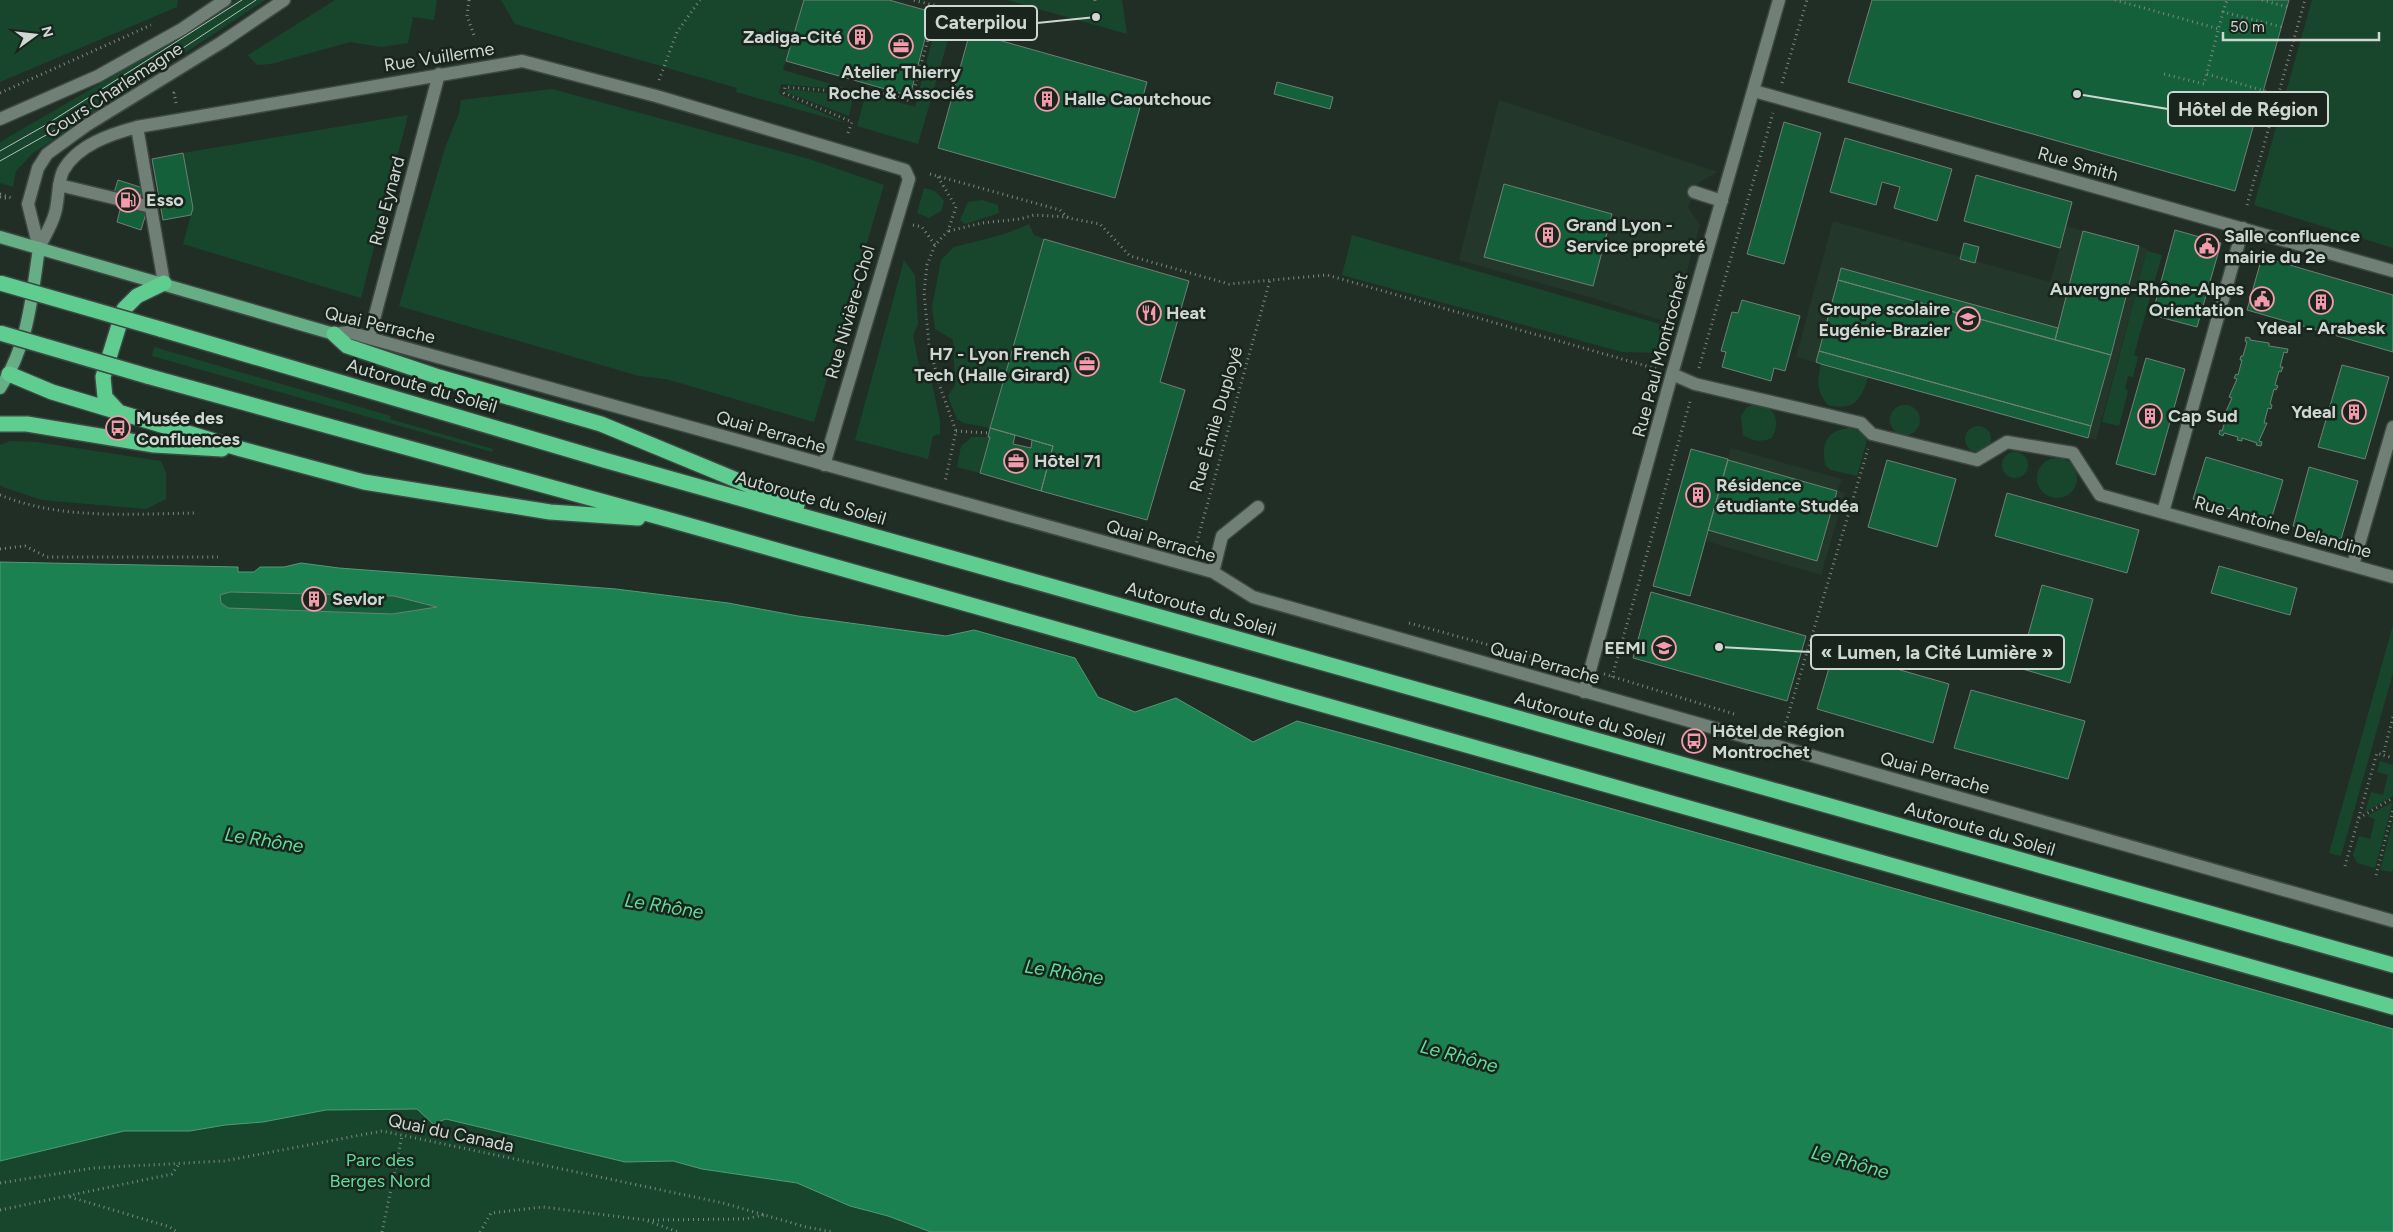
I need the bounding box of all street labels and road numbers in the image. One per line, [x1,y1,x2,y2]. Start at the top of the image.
street label: Cours Charlemagne [41,37,187,143]
street label: Rue Vuillerme [382,37,496,77]
street label: Rue Smith [2035,142,2121,186]
street label: Rue Eynard [365,154,409,248]
street label: Rue Nivière-Chol [820,243,880,381]
street label: Rue Paul Montrochet [1628,270,1693,439]
street label: Quai Perrache [323,302,438,348]
street label: Rue Émile Duployé [1185,344,1247,494]
street label: Autoroute du Soleil [344,354,500,418]
street label: Quai Perrache [714,406,828,458]
street label: Autoroute du Soleil [733,466,889,530]
street label: Rue Antoine Delandine [2192,491,2374,563]
street label: Quai Perrache [1104,515,1218,567]
street label: Autoroute du Soleil [1123,577,1279,641]
street label: Quai Perrache [1488,637,1602,689]
street label: Autoroute du Soleil [1512,687,1668,751]
street label: Quai Perrache [1878,747,1992,799]
street label: Autoroute du Soleil [1902,797,2058,861]
street label: Quai du Canada [386,1109,516,1157]

